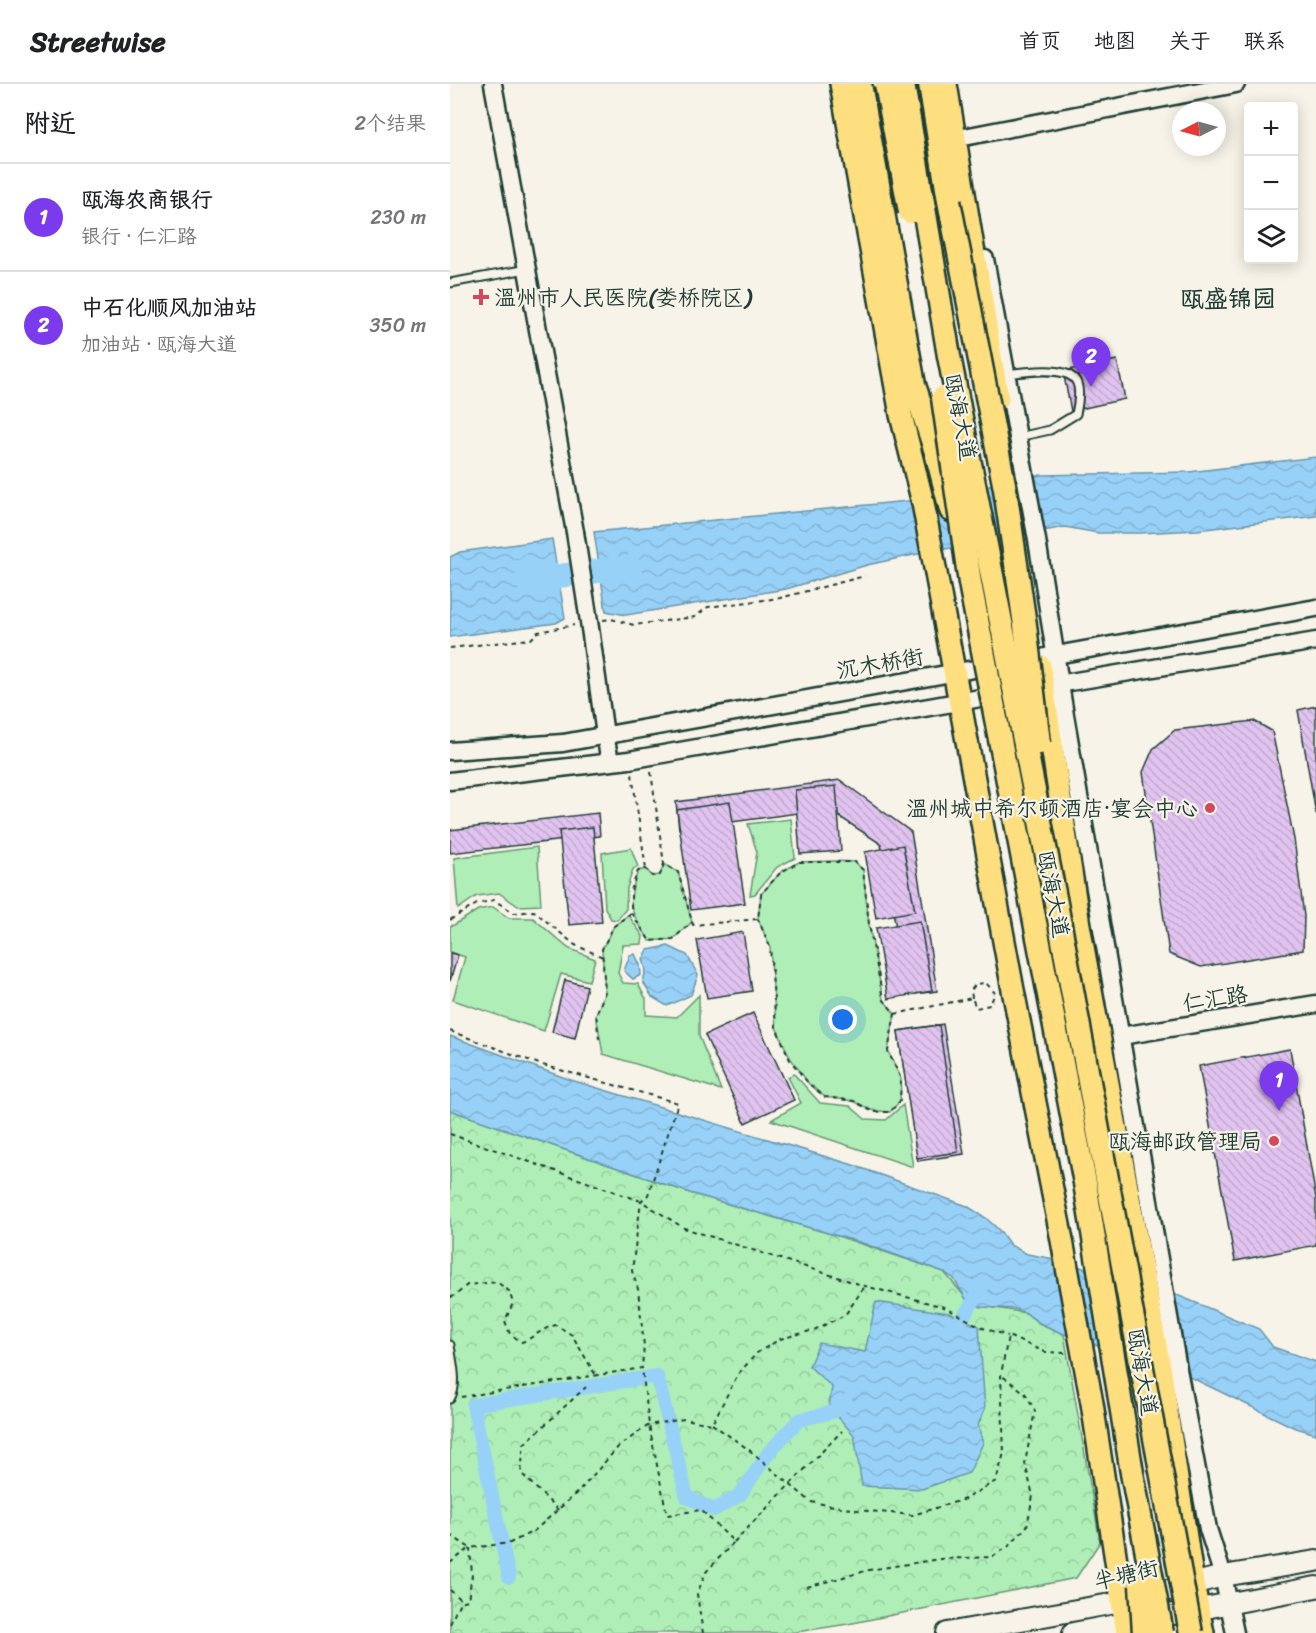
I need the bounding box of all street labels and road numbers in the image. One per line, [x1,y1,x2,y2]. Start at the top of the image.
street label: 瓯海大道 [933,370,988,464]
street label: 沉木桥街 [833,637,927,690]
street label: 瓯海大道 [1026,847,1081,941]
street label: 仁汇路 [1179,974,1251,1023]
street label: 瓯海大道 [1116,1325,1169,1419]
street label: 半塘街 [1090,1548,1163,1601]

